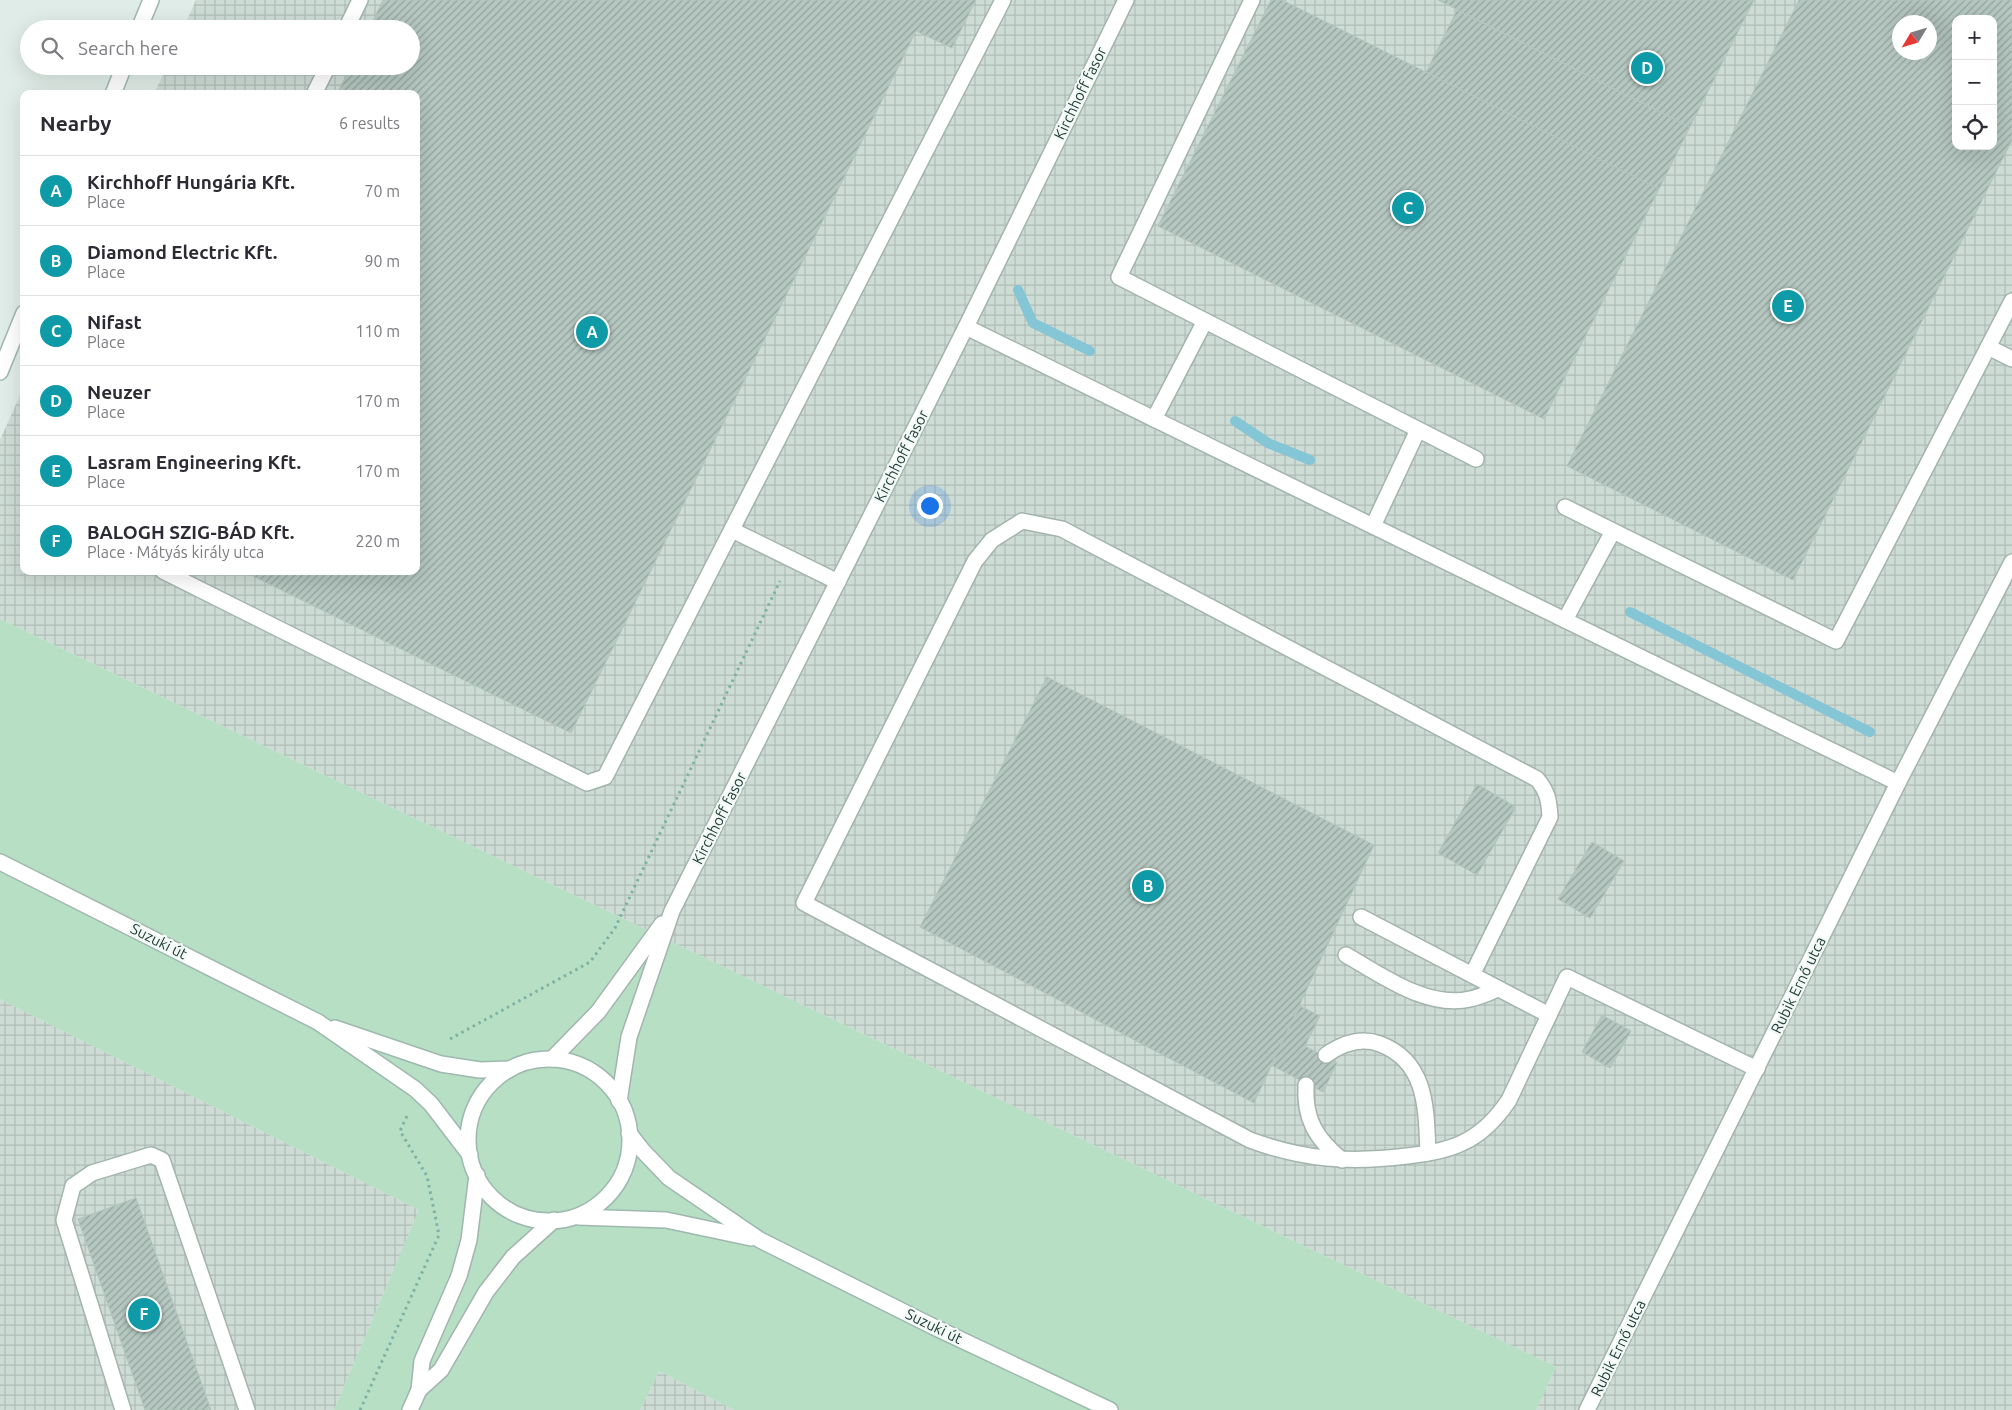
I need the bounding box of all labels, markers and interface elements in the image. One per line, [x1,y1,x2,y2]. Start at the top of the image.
north arrow [1892,15,1937,60]
map controls [1952,15,1997,150]
button: + [1952,15,1997,60]
search box [20,20,420,75]
icon: search [38,34,66,62]
text: Search here [78,37,178,59]
street label: Kirchhoff fasor [1050,44,1110,142]
pin: D [1631,49,1663,87]
button: − [1952,60,1997,105]
button: locate [1952,105,1997,150]
text: Nearby [40,111,111,135]
text: 6 results [339,114,400,132]
text: Kirchhoff Hungária Kft. [87,171,295,193]
text: A [50,182,62,200]
text: 70 m [364,182,400,200]
pin: C [1392,189,1424,227]
text: Place [87,193,125,211]
text: Diamond Electric Kft. [87,241,277,263]
text: B [51,252,61,270]
text: 90 m [364,252,400,270]
text: Place [87,263,125,281]
pin: E [1772,287,1804,325]
text: Nifast [87,311,142,333]
pin: A [576,313,608,351]
text: C [51,322,61,340]
text: 110 m [355,322,400,340]
text: Place [87,333,125,351]
text: Neuzer [87,381,151,403]
text: D [50,392,62,410]
text: 170 m [355,392,400,410]
text: Place [87,403,125,421]
street label: Kirchhoff fasor [871,407,932,505]
text: Lasram Engineering Kft. [87,451,301,473]
text: E [51,462,61,480]
text: 170 m [355,462,400,480]
text: Place [87,473,125,491]
your location [917,493,943,519]
text: BALOGH SZIG-BÁD Kft. [87,521,295,543]
text: F [52,532,61,550]
text: 220 m [355,532,400,550]
text: Place · Mátyás király utca [87,543,264,561]
street label: Kirchhoff fasor [689,769,750,867]
pin: B [1132,867,1164,905]
street label: Suzuki út [128,920,190,962]
street label: Rubik Ernő utca [1767,934,1829,1036]
pin: F [128,1295,160,1333]
street label: Rubik Ernő utca [1587,1297,1649,1399]
street label: Suzuki út [903,1305,965,1347]

